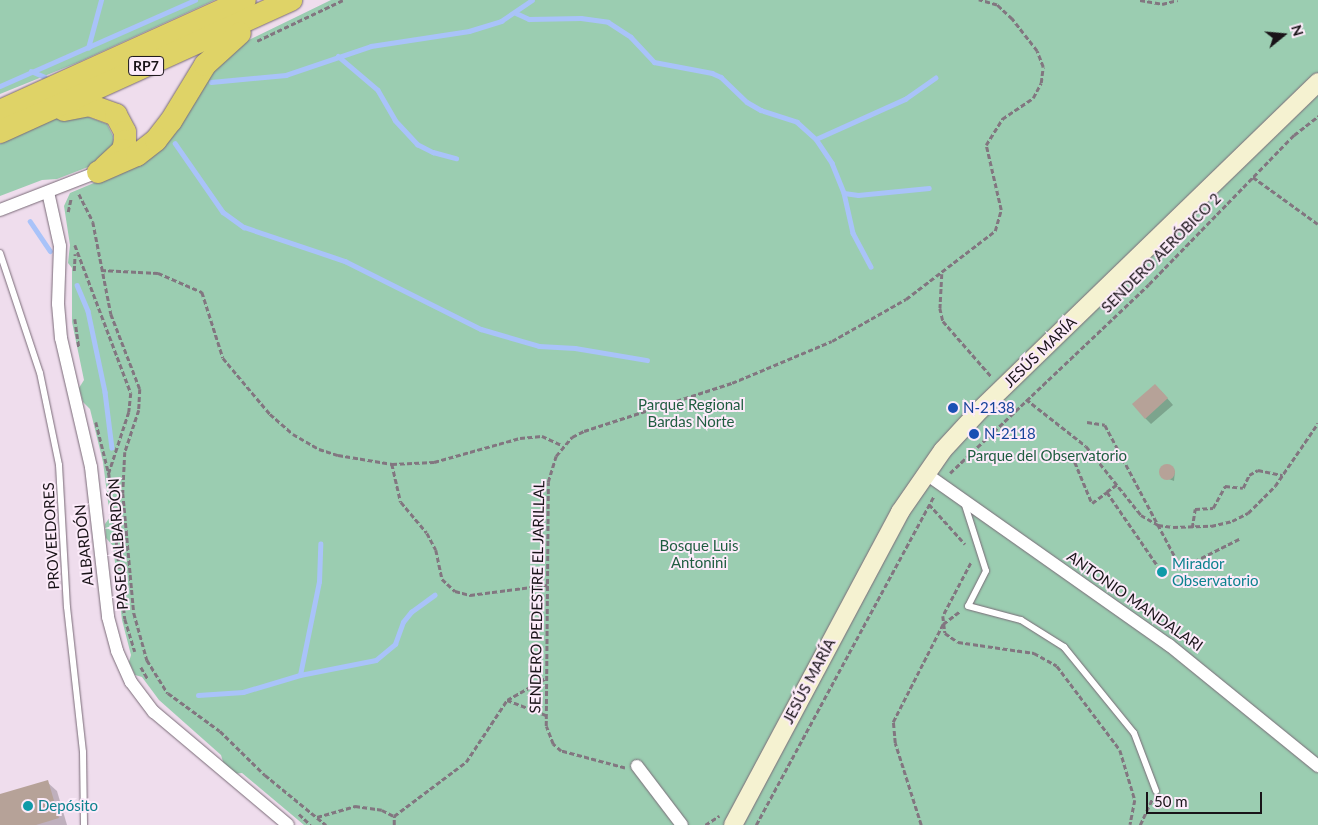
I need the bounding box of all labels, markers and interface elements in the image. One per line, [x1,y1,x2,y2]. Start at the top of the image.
north arrow [1258,10,1308,60]
text: N [1288,23,1308,38]
road number: RP7 [127,54,165,78]
street label: SENDERO AERÓBICO 2 [1097,189,1225,317]
street label: JESÚS MARÍA [1000,313,1080,391]
park label: Parque Regional Bardas Norte [638,395,744,430]
place label: N-2138 [963,399,1015,417]
marker: N-2138 [947,402,959,414]
place label: N-2118 [984,425,1036,443]
marker: N-2118 [968,428,980,440]
park label: Parque del Observatorio [967,447,1127,465]
street label: PASEO ALBARDÓN [104,477,132,611]
street label: SENDERO PEDESTRE EL JARILLAL [526,480,548,714]
street label: PROVEEDORES [39,482,63,590]
street label: ALBARDÓN [71,503,97,587]
park label: Bosque Luis Antonini [660,536,738,571]
street label: ANTONIO MANDALARI [1064,547,1206,655]
place label: Mirador Observatorio [1172,554,1258,589]
marker: Mirador Observatorio [1156,566,1168,578]
street label: JESÚS MARÍA [779,635,839,727]
scale bar [1148,782,1264,814]
text: 50 m [1154,792,1188,810]
place label: Depósito [38,797,98,815]
marker: Depósito [22,800,34,812]

